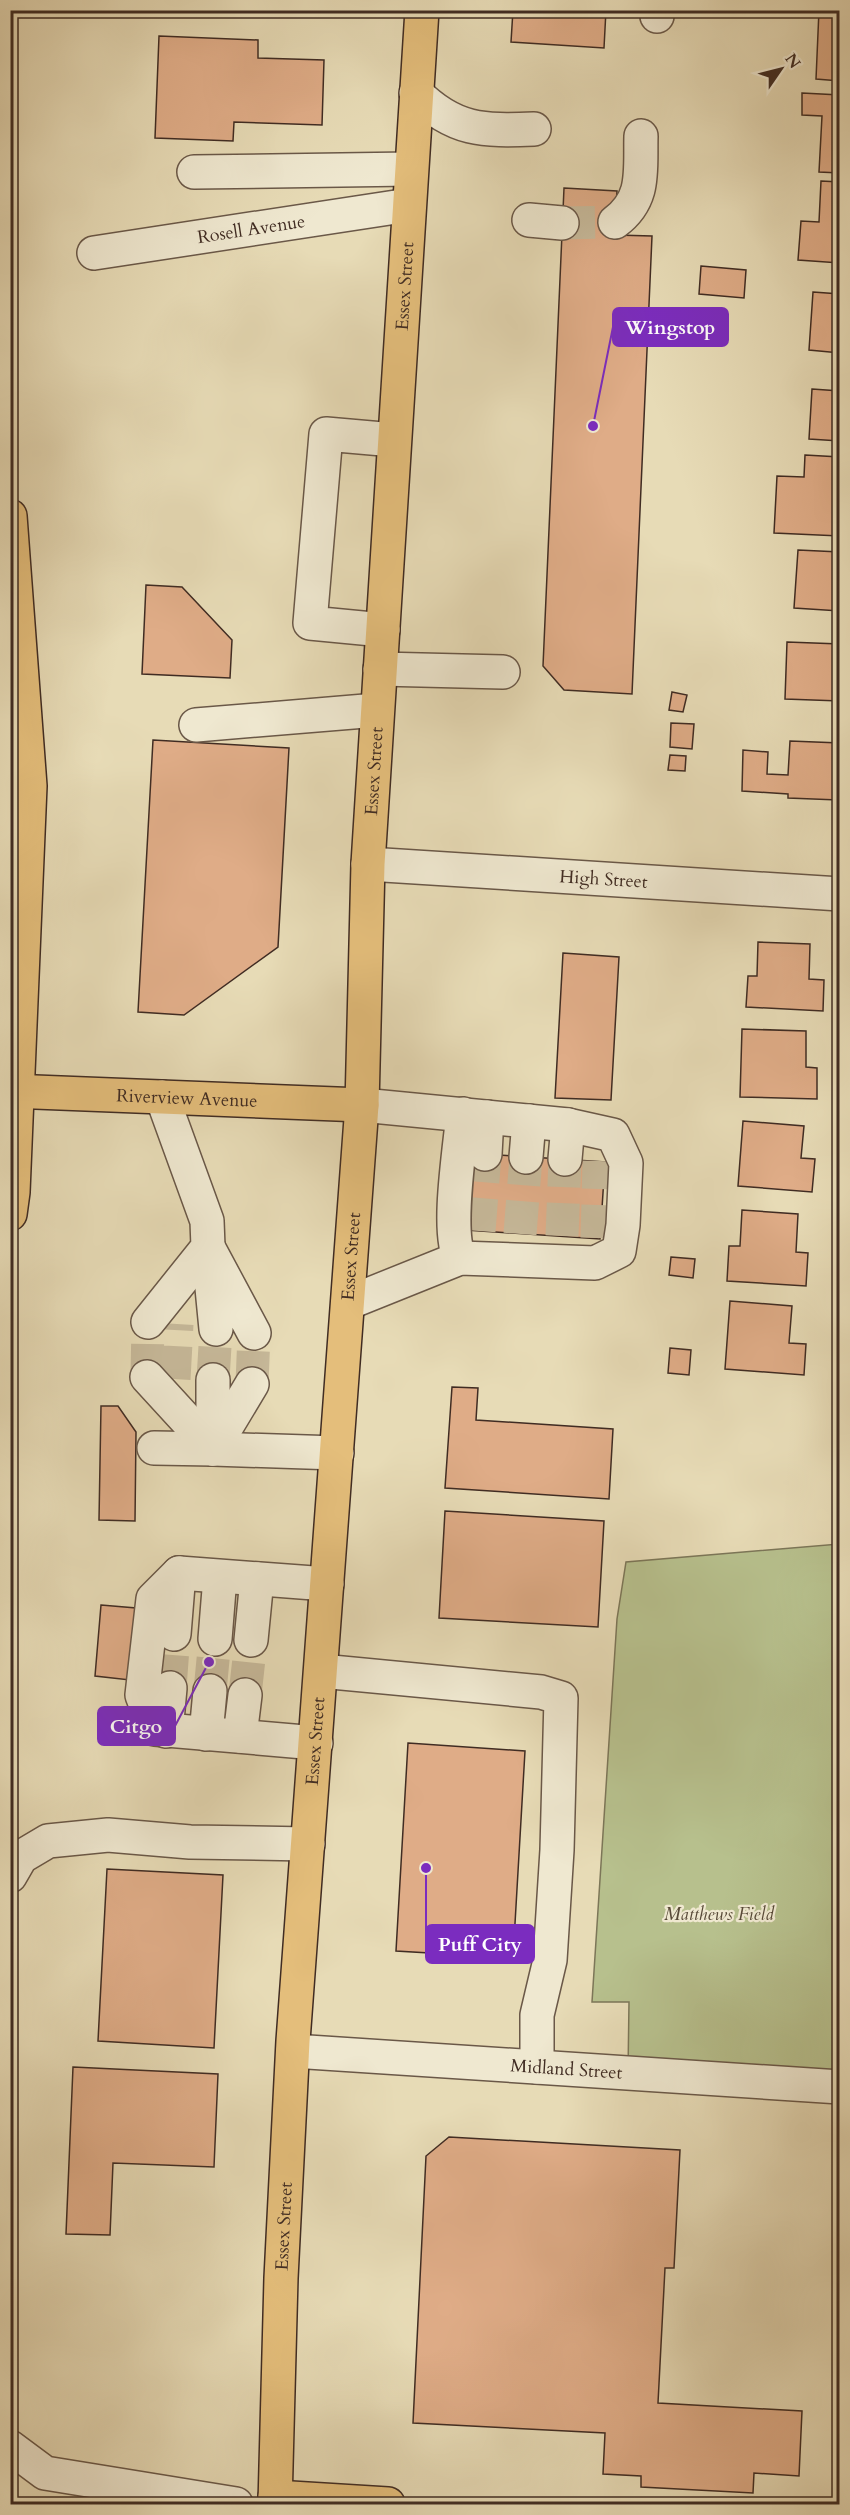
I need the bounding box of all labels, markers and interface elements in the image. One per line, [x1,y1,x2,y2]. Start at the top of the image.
north arrow [751,39,811,99]
text: N [779,49,806,73]
street label: Rosell Avenue [195,208,307,250]
street label: Essex Street [389,241,420,331]
callout: Wingstop [613,308,728,346]
text: Wingstop [624,314,715,341]
street label: Essex Street [359,726,389,816]
street label: High Street [559,864,649,894]
street label: Riverview Avenue [116,1083,258,1113]
street label: Essex Street [335,1211,367,1302]
street label: Essex Street [299,1696,331,1786]
callout: Citgo [98,1707,175,1745]
text: Citgo [110,1713,162,1740]
park label: Matthews Field [664,1902,775,1927]
callout: Puff City [426,1925,534,1963]
text: Puff City [438,1931,523,1958]
street label: Midland Street [510,2053,623,2085]
street label: Essex Street [269,2181,298,2271]

